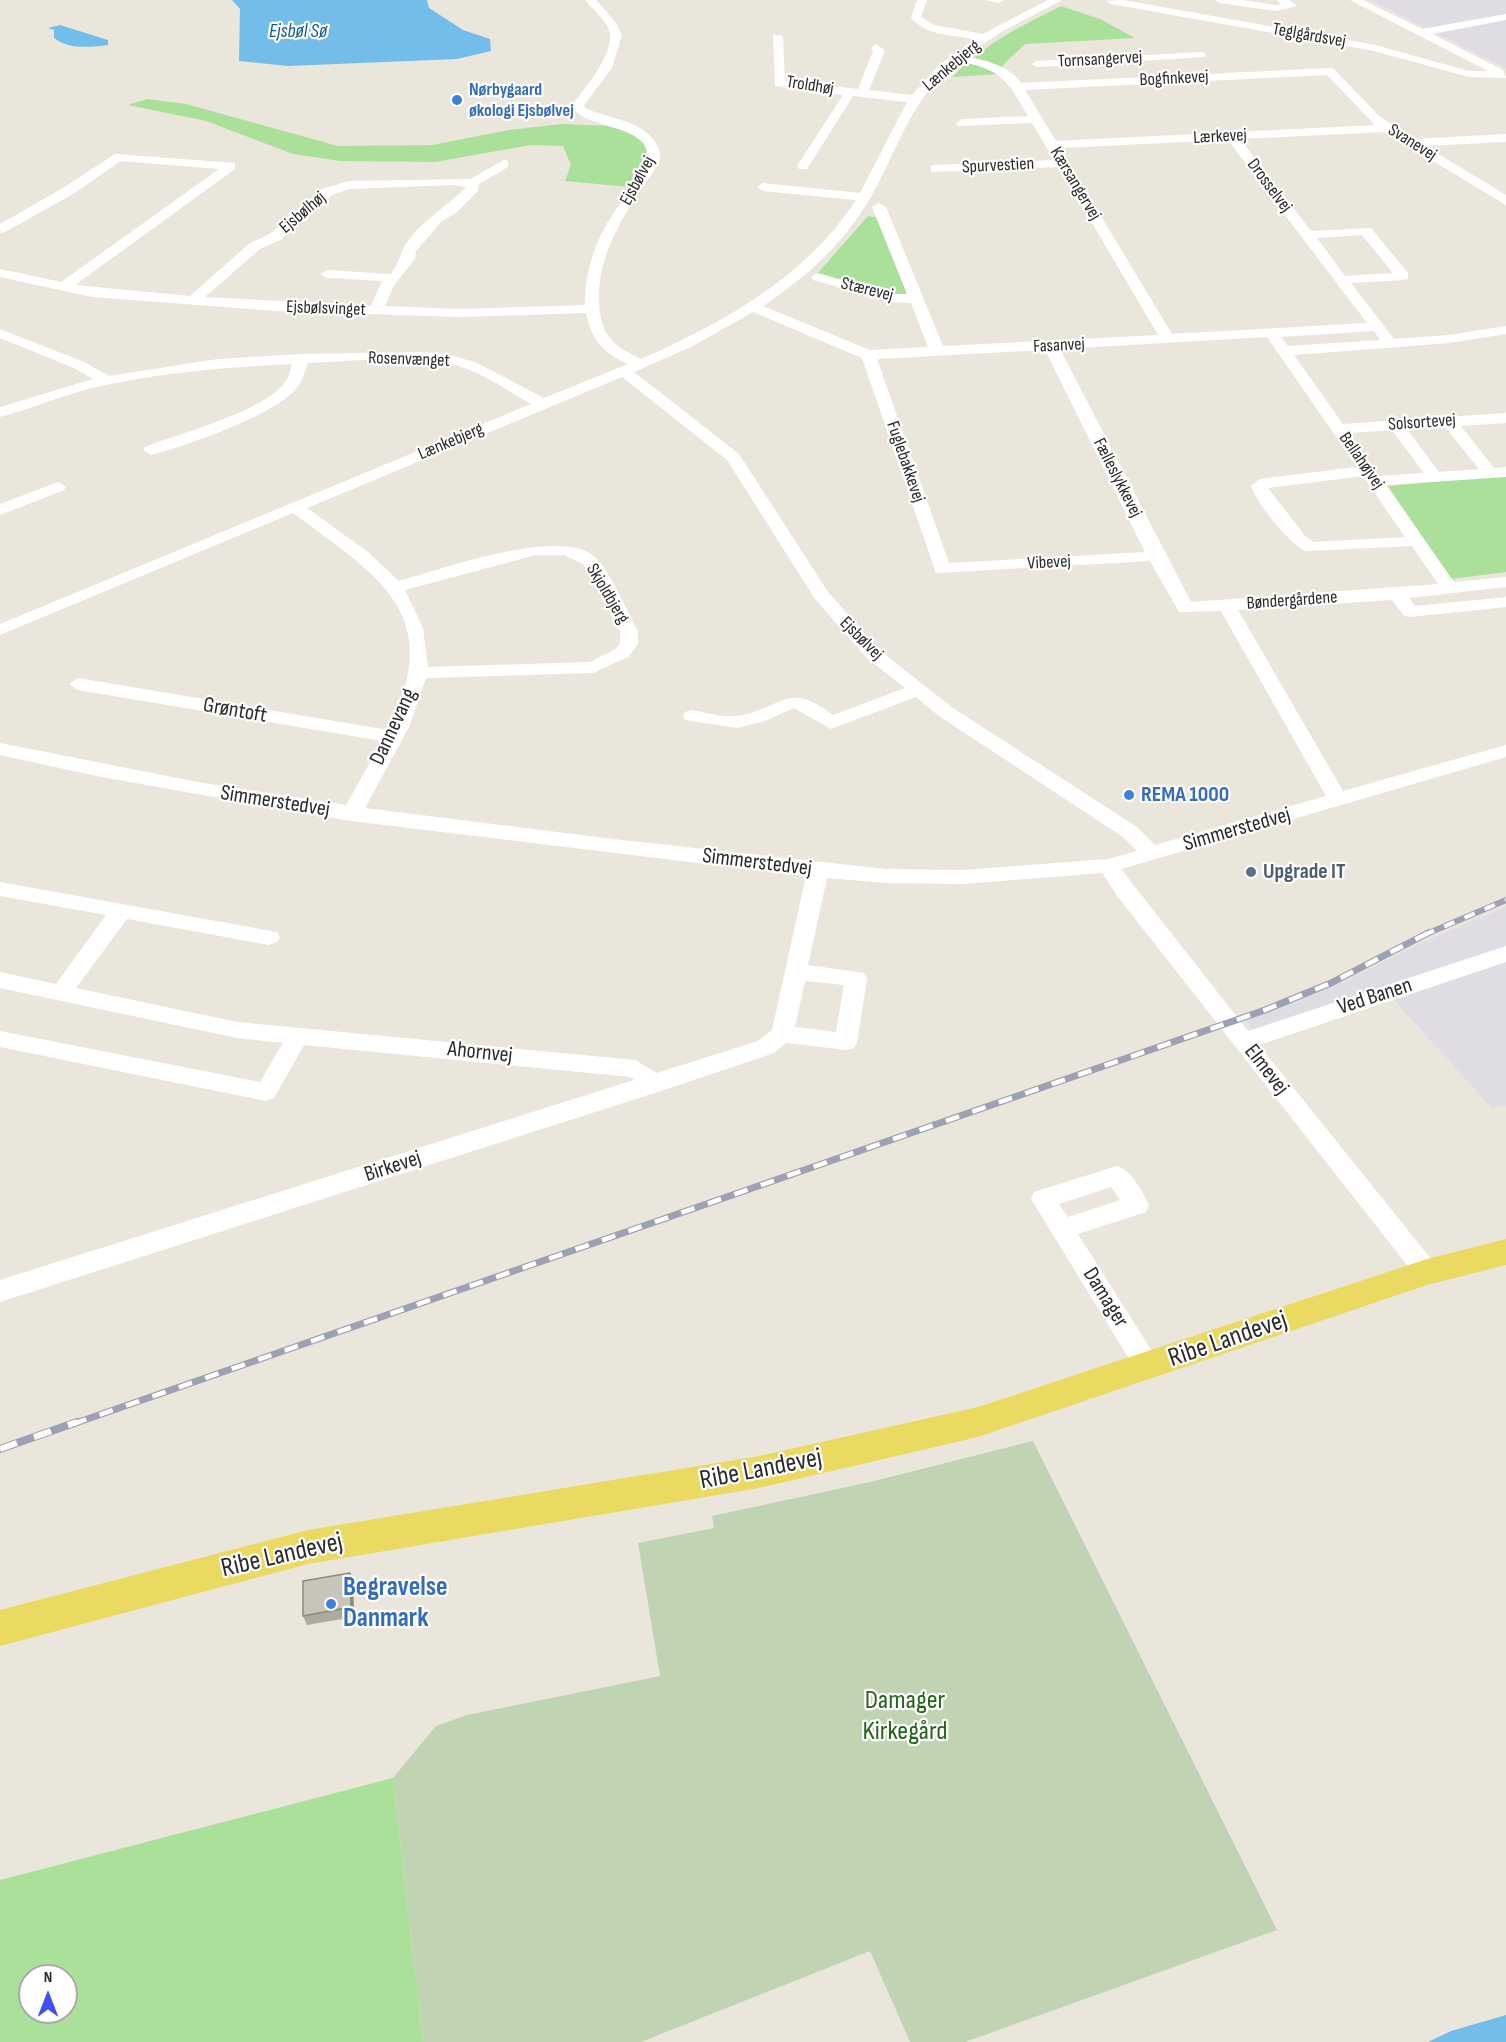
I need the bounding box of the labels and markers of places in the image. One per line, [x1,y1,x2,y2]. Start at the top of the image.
place label: Nørbygaard økologi Ejsbølvej [469,79,574,122]
marker: Nørbygaard økologi Ejsbølvej [450,93,464,107]
place label: REMA 1000 [1141,782,1229,808]
marker: REMA 1000 [1122,788,1136,802]
place label: Upgrade IT [1263,859,1346,885]
marker: Upgrade IT [1244,865,1258,879]
place label: Begravelse Danmark [343,1572,448,1635]
marker: Begravelse Danmark [324,1597,338,1611]

